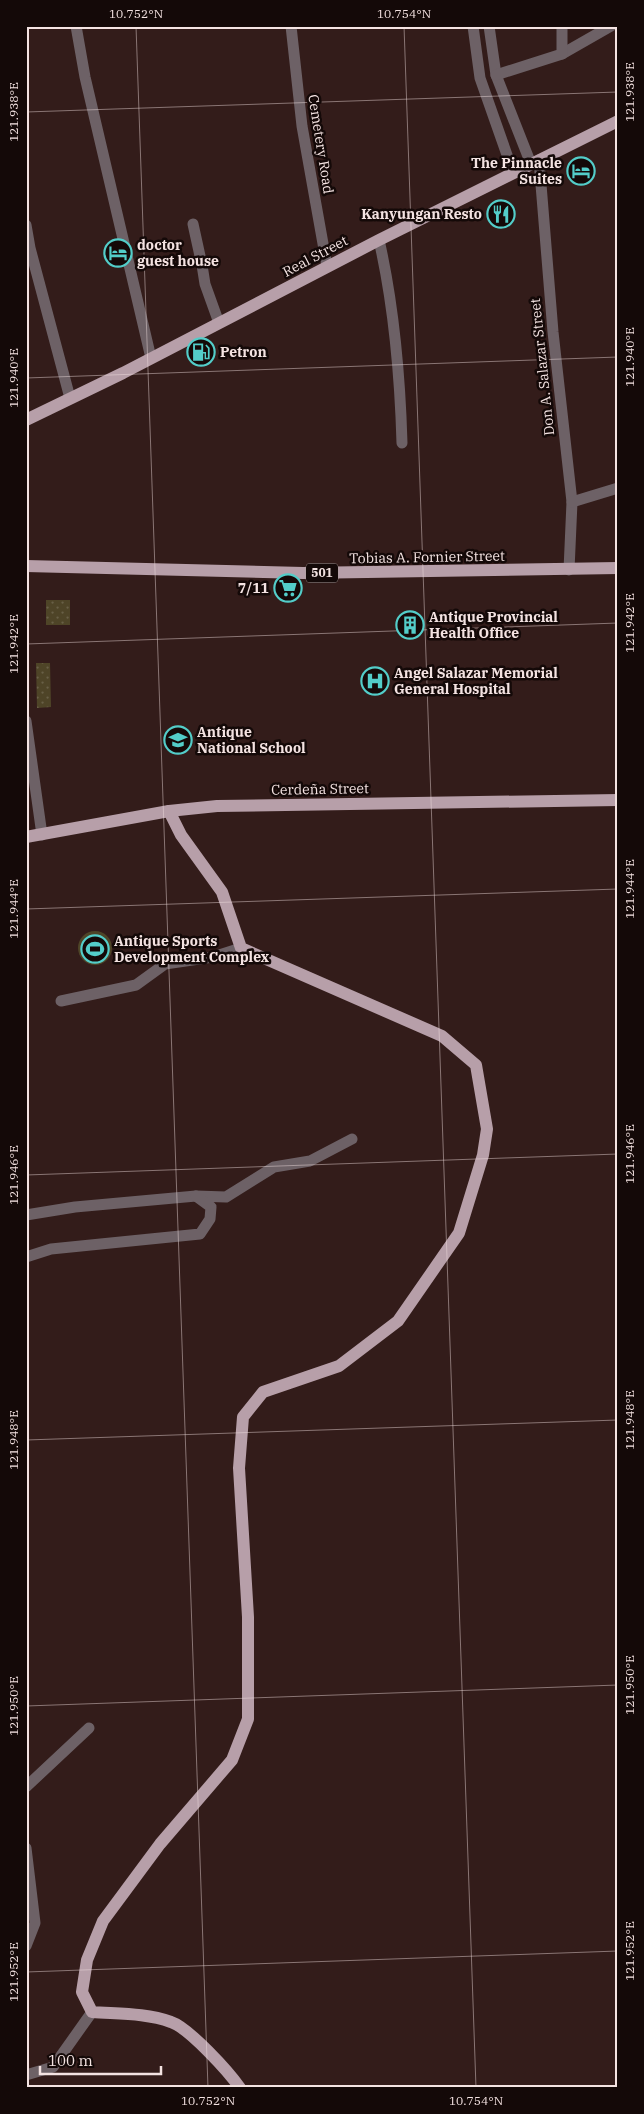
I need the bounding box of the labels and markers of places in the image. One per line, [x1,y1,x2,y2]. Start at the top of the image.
place label: The Pinnacle Suites [471,154,562,188]
hotel icon: The Pinnacle Suites [566,156,596,186]
restaurant icon: Kanyungan Resto [486,199,516,229]
place label: Kanyungan Resto [361,205,482,223]
place label: doctor guest house [137,236,219,270]
hotel icon: doctor guest house [103,238,133,268]
fuel station icon: Petron [186,337,216,367]
place label: Petron [220,343,267,361]
supermarket icon: 7/11 [273,573,303,603]
place label: 7/11 [238,579,269,597]
place label: Antique Provincial Health Office [429,608,558,642]
building icon: Antique Provincial Health Office [395,610,425,640]
place label: Angel Salazar Memorial General Hospital [394,664,558,698]
hospital icon: Angel Salazar Memorial General Hospital [360,666,390,696]
place label: Antique National School [197,723,306,757]
school or university icon: Antique National School [163,725,193,755]
place label: Antique Sports Development Complex [114,932,270,966]
sports icon: Antique Sports Development Complex [80,934,110,964]

